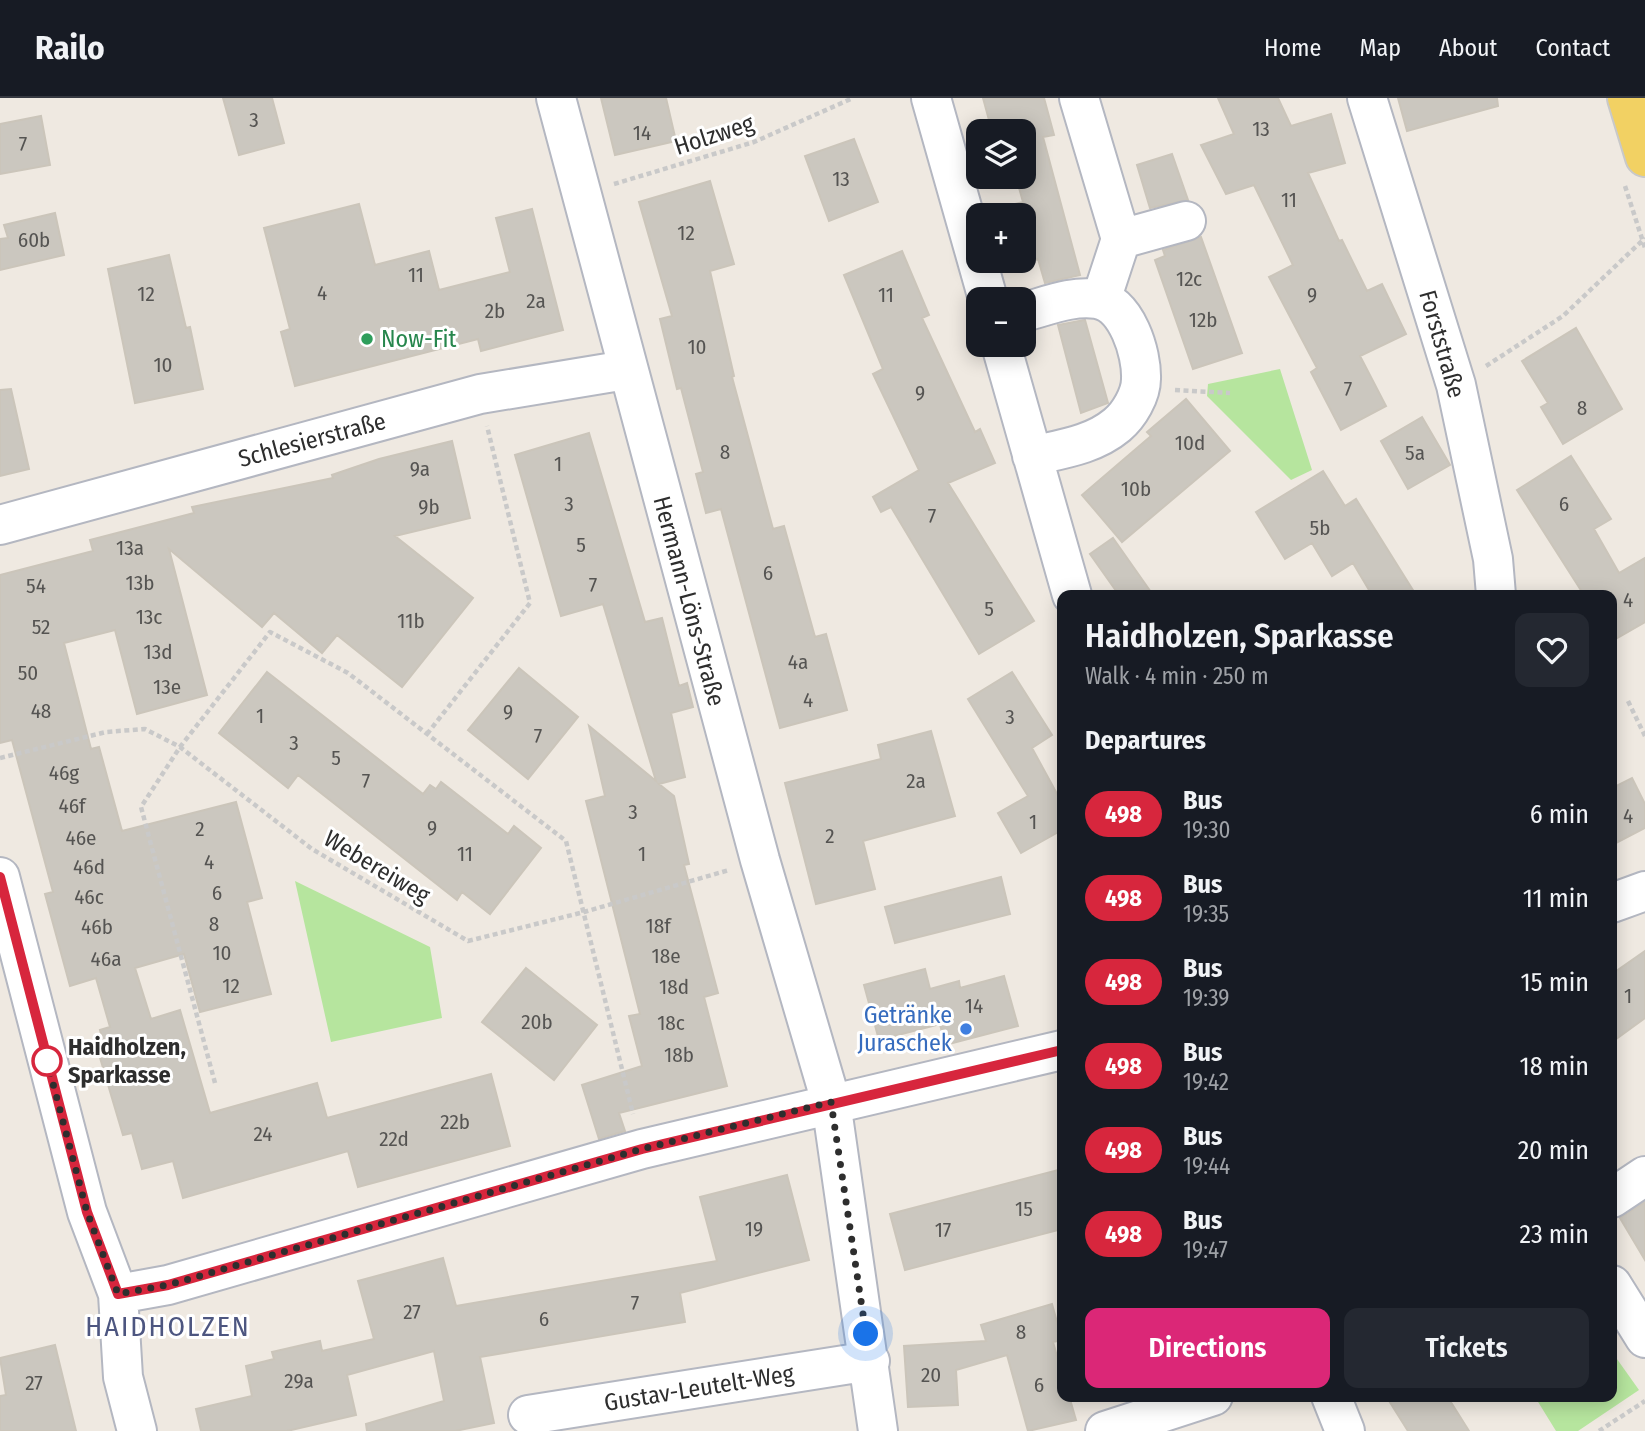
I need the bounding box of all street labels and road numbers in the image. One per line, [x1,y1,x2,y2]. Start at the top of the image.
street label: Holzweg [671,109,758,161]
street label: Forststraße [1413,287,1471,401]
street label: Schlesierstraße [235,407,389,473]
street label: Hermann-Löns-Straße [647,493,731,709]
street label: Webereiweg [319,824,436,910]
street label: Gustav-Leutelt-Weg [602,1359,797,1417]

